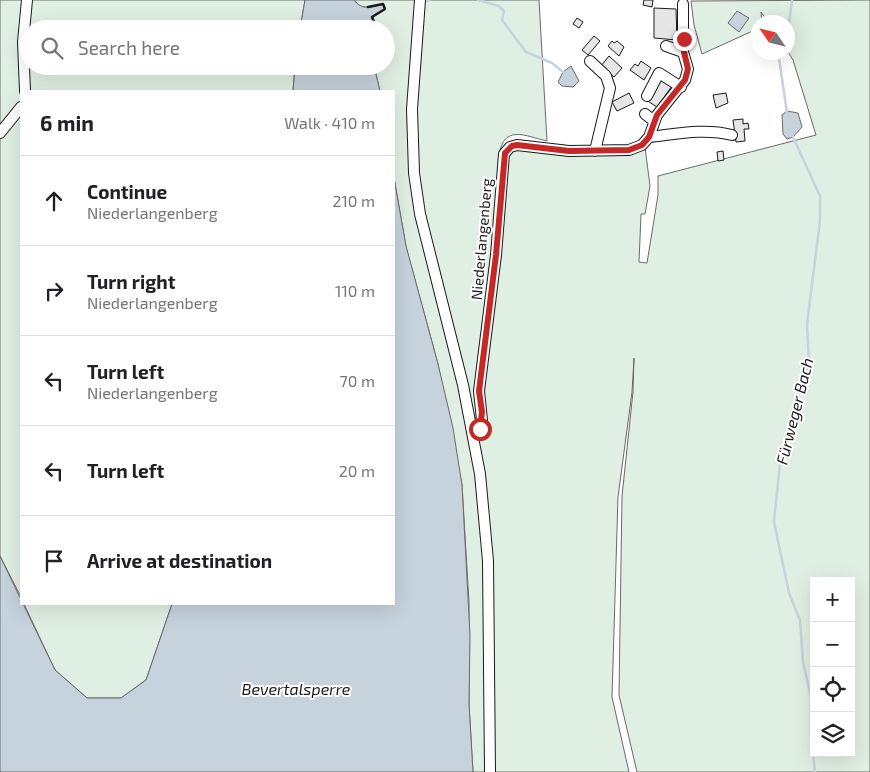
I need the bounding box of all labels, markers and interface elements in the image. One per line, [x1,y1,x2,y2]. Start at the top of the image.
north arrow [750,15,795,60]
search box [20,20,395,75]
route end [673,28,696,51]
icon: search [38,34,66,62]
text: Search here [78,36,180,59]
text: 6 min [40,110,94,135]
text: Walk · 410 m [284,113,375,132]
street label: Niederlangenberg [467,177,495,301]
text: Continue [87,180,167,203]
icon: ahead [40,187,68,215]
text: 210 m [332,191,375,210]
text: Niederlangenberg [87,203,218,222]
text: Turn right [87,270,175,293]
icon: right [40,277,68,305]
text: 110 m [335,281,375,300]
text: Niederlangenberg [87,293,218,312]
water label: Fürweger Bach [772,356,816,466]
text: Turn left [87,360,164,383]
icon: left [40,367,68,395]
text: 70 m [340,371,375,390]
text: Niederlangenberg [87,383,218,402]
route start [469,418,492,441]
icon: left [40,457,68,485]
text: Turn left [87,459,164,482]
text: 20 m [339,461,375,480]
icon: arrive [40,547,68,575]
text: Arrive at destination [87,549,272,572]
map controls [810,577,855,757]
button: + [810,577,855,622]
button: − [810,622,855,667]
button: locate [810,667,855,712]
water label: Bevertalsperre [242,679,351,698]
button: layers [810,712,855,757]

